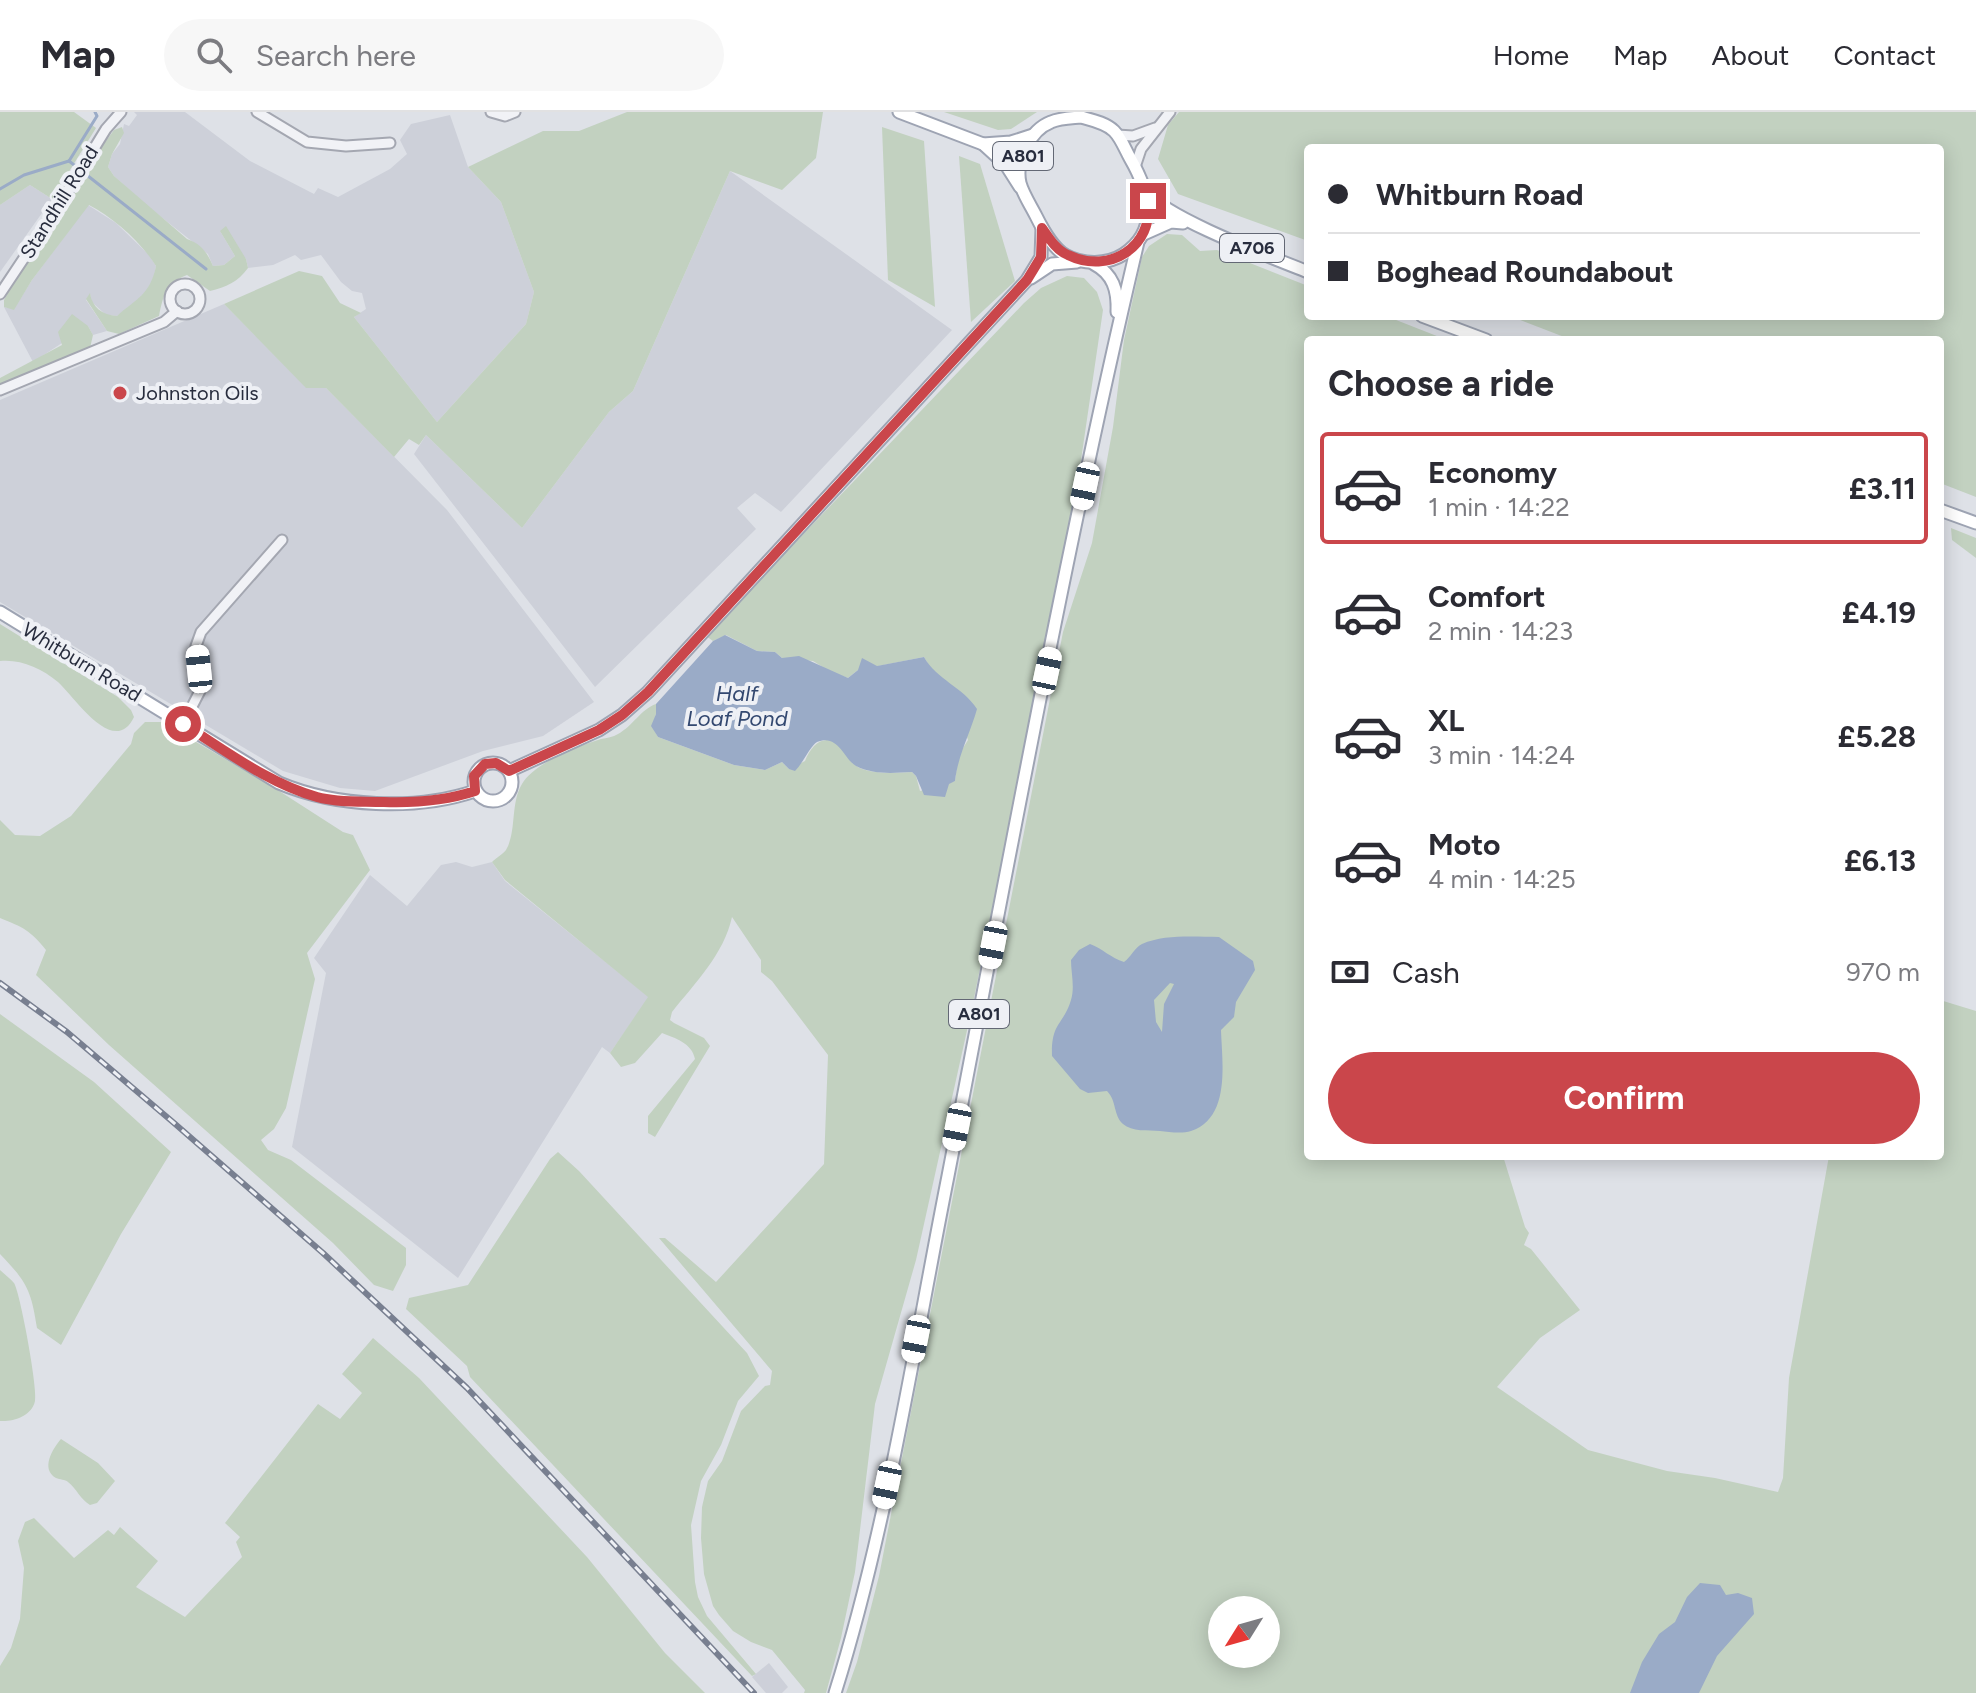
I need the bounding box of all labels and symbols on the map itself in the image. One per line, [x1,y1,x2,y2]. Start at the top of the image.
street label: Standhill Road [15,141,103,263]
road number: A801 [993,142,1053,170]
route end [1130,183,1166,219]
road number: A706 [1220,234,1284,262]
place label: Johnston Oils [136,381,259,405]
marker: Johnston Oils [111,384,129,402]
car [1068,460,1102,512]
street label: Whitburn Road [18,617,146,707]
car [185,644,213,694]
car [1030,645,1064,697]
water label: Half Loaf Pond [686,680,789,732]
route start [165,706,201,742]
car [977,919,1009,971]
road number: A801 [949,1000,1009,1028]
car [941,1101,973,1153]
car [900,1313,932,1365]
car [870,1459,904,1511]
north arrow [1208,1596,1280,1668]

